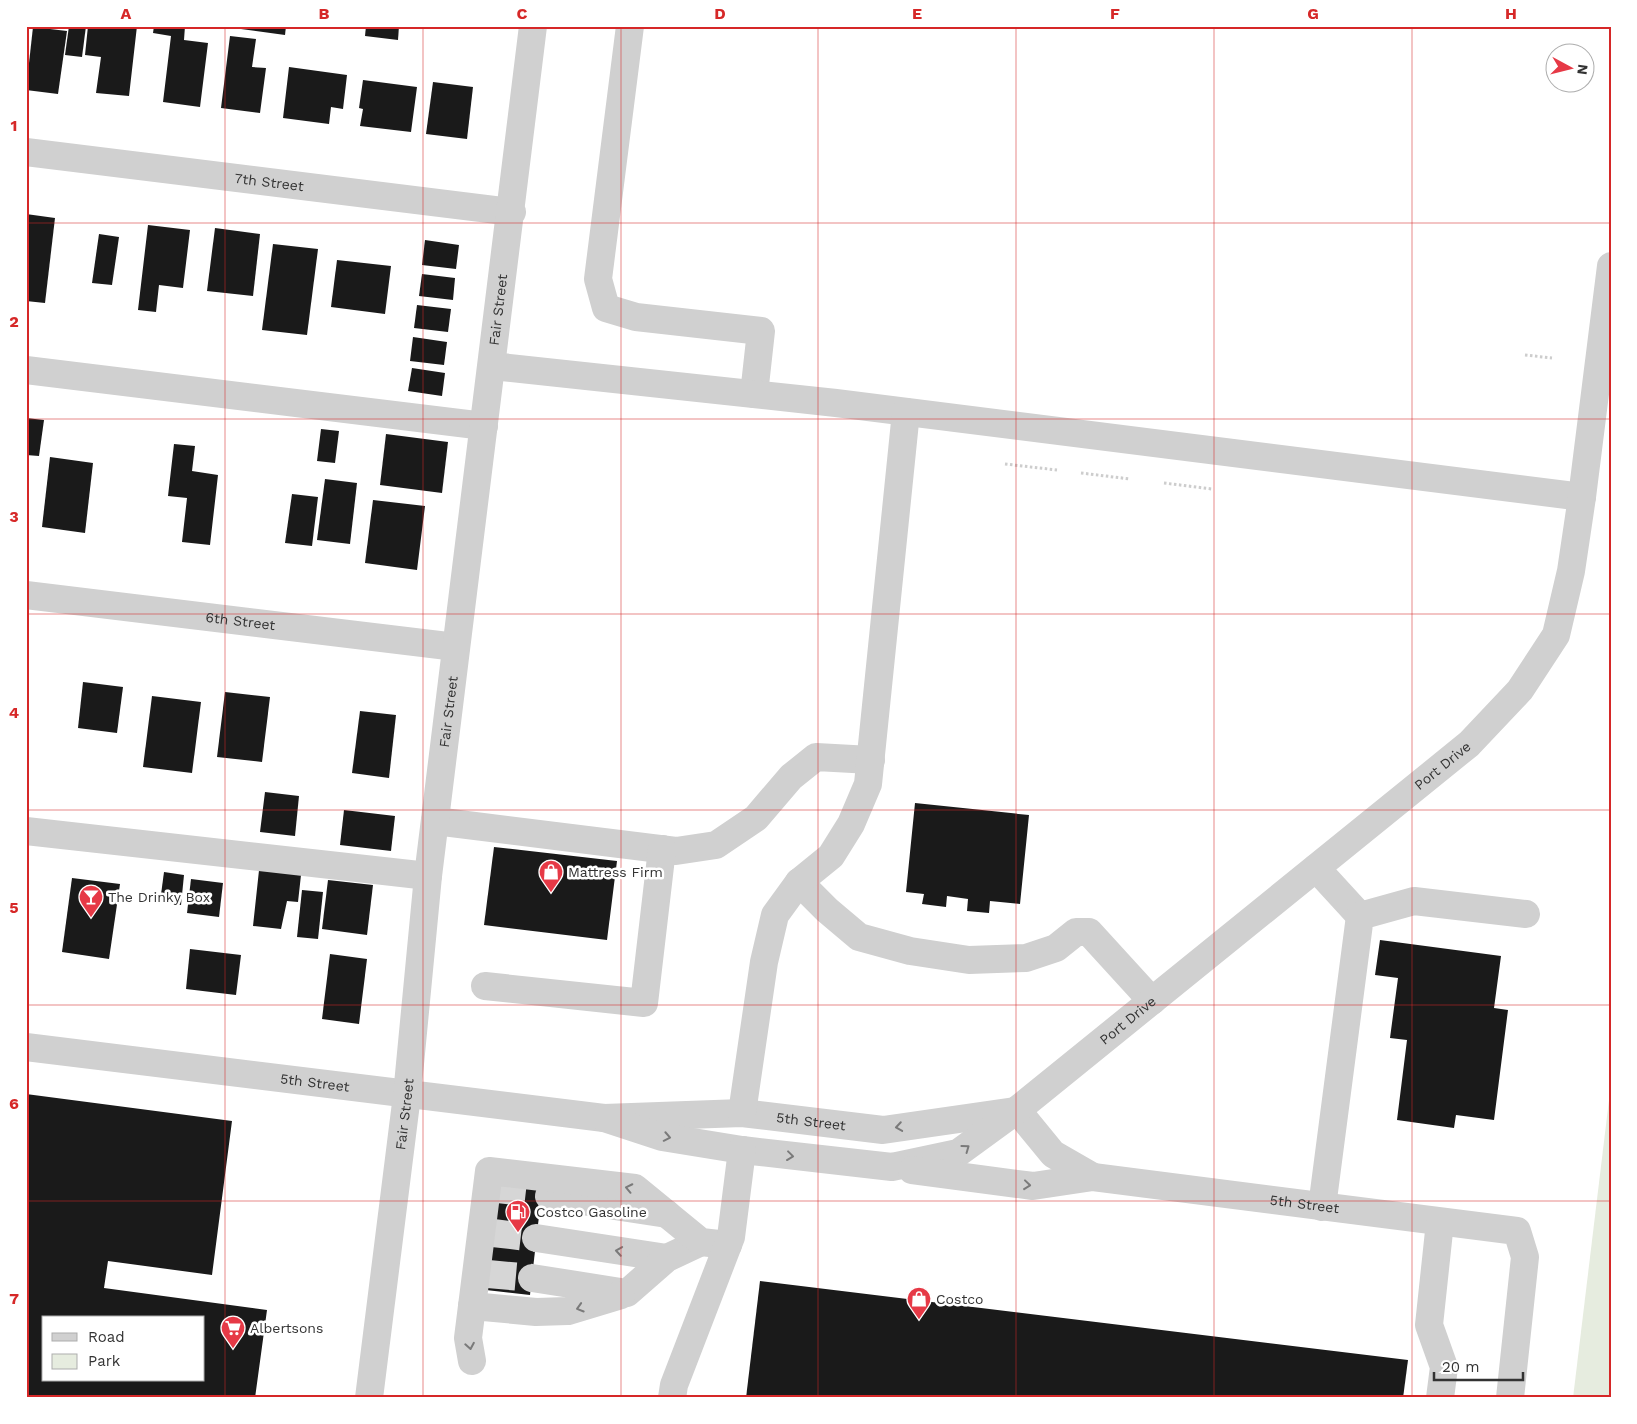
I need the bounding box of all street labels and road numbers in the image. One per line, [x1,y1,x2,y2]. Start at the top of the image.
street label: 7th Street [234,170,305,194]
street label: Fair Street [486,273,510,346]
street label: 6th Street [205,609,276,633]
street label: Fair Street [436,675,461,748]
street label: Port Drive [1411,738,1474,793]
street label: Port Drive [1096,993,1159,1048]
street label: 5th Street [279,1070,351,1095]
street label: Fair Street [392,1078,417,1151]
street label: 5th Street [776,1109,847,1133]
street label: 5th Street [1269,1192,1340,1216]

